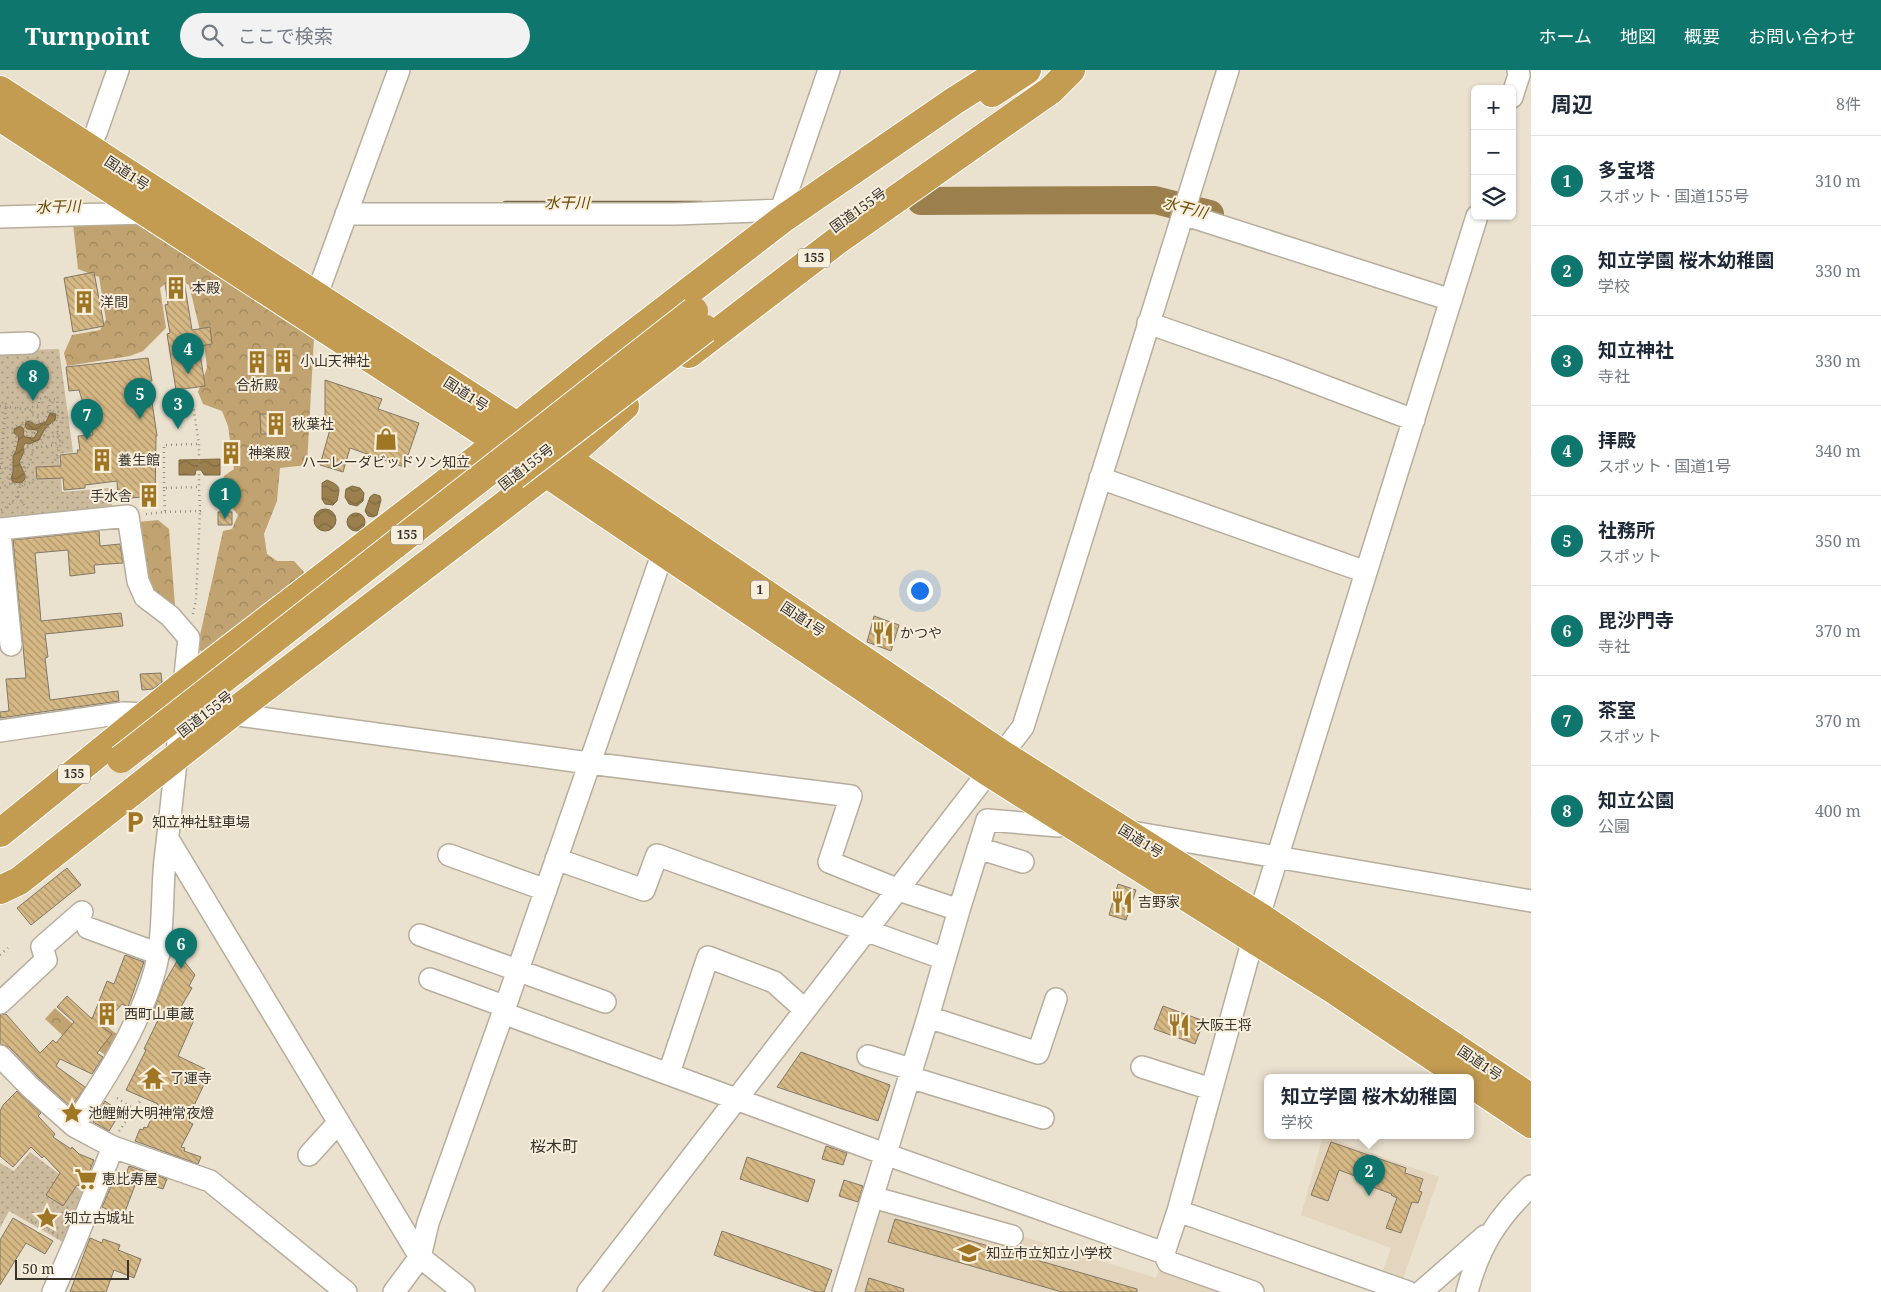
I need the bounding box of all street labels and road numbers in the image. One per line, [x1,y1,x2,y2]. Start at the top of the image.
street label: 国道1号 [101,151,153,194]
street label: 国道155号 [826,183,890,237]
road number: 155 [798,248,830,268]
street label: 国道1号 [440,372,492,415]
street label: 国道155号 [494,439,557,494]
road number: 155 [391,526,423,544]
road number: 1 [751,580,769,600]
street label: 国道1号 [777,597,829,640]
street label: 国道155号 [173,686,236,741]
road number: 155 [58,764,90,784]
street label: 国道1号 [1115,819,1167,862]
street label: 国道1号 [1454,1041,1506,1084]

